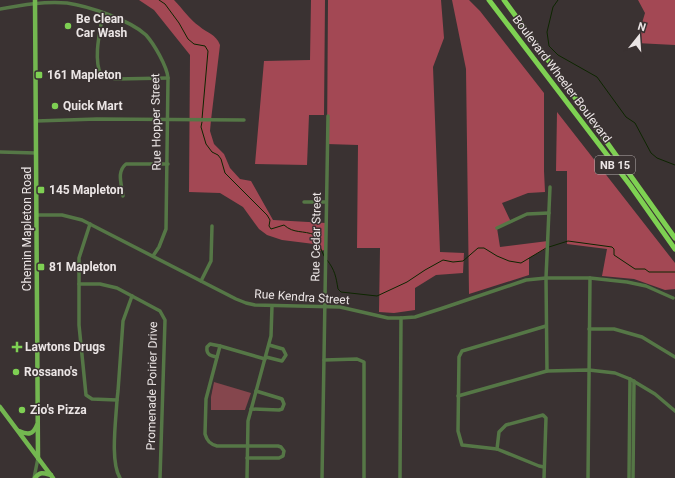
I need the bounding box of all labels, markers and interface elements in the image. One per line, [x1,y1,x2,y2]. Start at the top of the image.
place label: Be Clean Car Wash [76,12,128,40]
street label: Boulevard Wheeler Boulevard [510,13,614,145]
north arrow [619,16,659,56]
text: N [636,20,648,34]
marker: Be Clean Car Wash [63,21,73,31]
place label: 161 Mapleton [47,68,122,82]
marker: 161 Mapleton [34,70,44,80]
street label: Rue Hopper Street [148,73,164,171]
place label: Quick Mart [63,99,123,113]
marker: Quick Mart [50,101,60,111]
road number: NB 15 [595,156,635,174]
street label: Chemin Mapleton Road [20,167,34,291]
place label: 145 Mapleton [49,183,124,197]
marker: 145 Mapleton [36,185,46,195]
street label: Rue Cedar Street [308,192,324,282]
place label: 81 Mapleton [49,260,117,274]
marker: 81 Mapleton [36,262,46,272]
street label: Rue Kendra Street [254,287,350,307]
street label: Promenade Poirier Drive [144,321,160,451]
place label: Lawtons Drugs [25,340,105,354]
marker: Lawtons Drugs [12,342,22,352]
place label: Rossano's [24,365,78,379]
marker: Rossano's [11,367,21,377]
place label: Zio's Pizza [30,403,87,417]
marker: Zio's Pizza [17,405,27,415]

